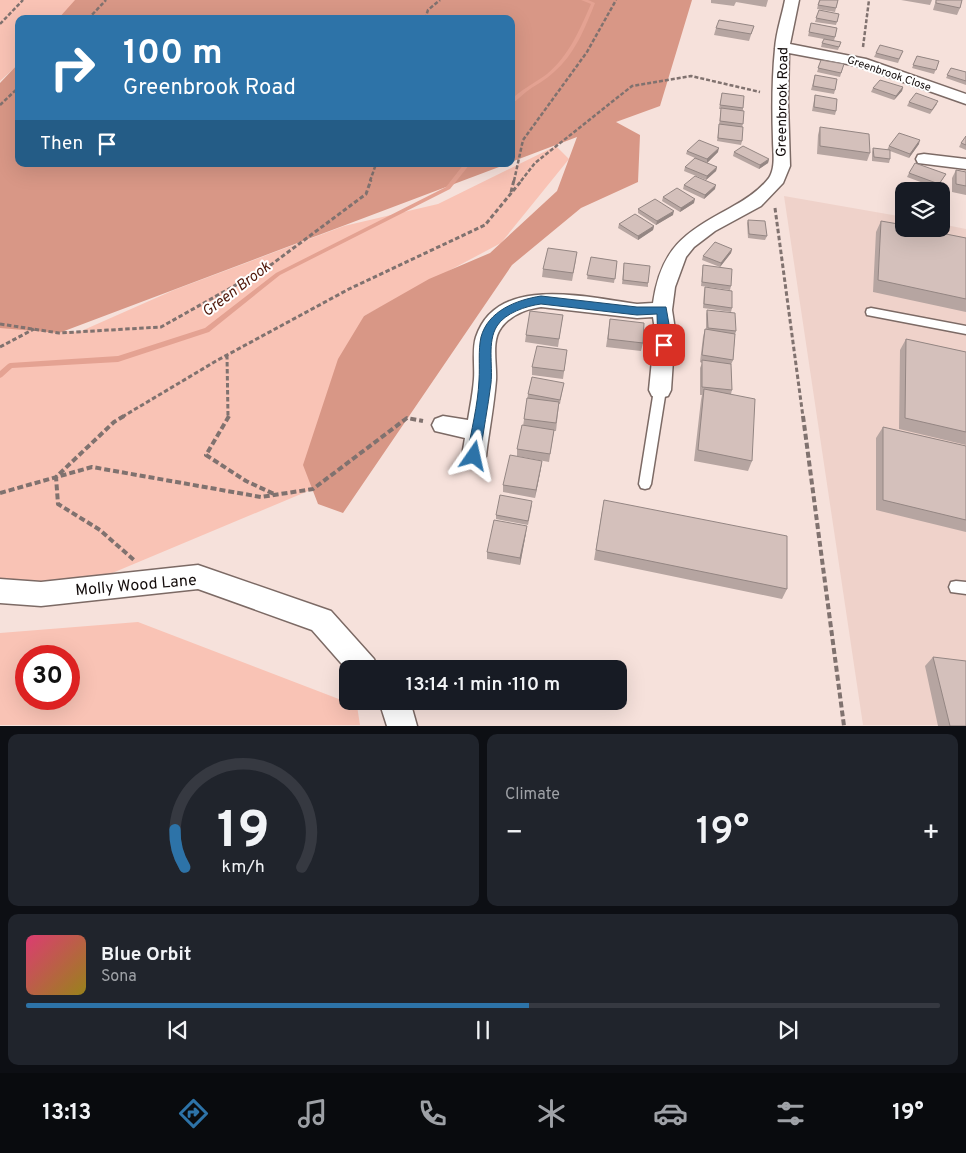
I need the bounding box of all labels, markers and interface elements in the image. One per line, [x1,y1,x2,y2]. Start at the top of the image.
text: 100 m [123,32,223,76]
icon: right [40,35,105,100]
street label: Greenbrook Road [774,47,792,157]
street label: Greenbrook Close [845,53,933,95]
text: Greenbrook Road [123,75,296,102]
icon: arrive [93,130,121,158]
text: Then [40,132,83,156]
map controls [895,182,950,237]
button: layers [895,182,950,237]
water label: Green Brook [199,258,275,322]
pin [643,324,685,366]
icon: arrive [650,331,678,359]
position arrow [447,429,499,481]
street label: Molly Wood Lane [74,571,198,601]
speed limit sign: 30 [15,645,80,710]
text: 13:14 · 1 min · 110 m [406,673,560,697]
text: Climate [505,785,560,805]
text: 19 [217,800,270,866]
text: 19° [696,809,749,858]
text: − [505,816,523,852]
text: + [922,816,940,852]
text: km/h [222,856,265,879]
text: Blue Orbit [101,943,191,967]
text: Sona [101,967,137,987]
icon: previous [164,1016,192,1044]
icon: pause [469,1016,497,1044]
icon: next [774,1016,802,1044]
icon: directions [176,1096,211,1131]
icon: music [295,1096,330,1131]
icon: phone [415,1096,450,1131]
icon: climate [534,1096,569,1131]
icon: car [653,1096,688,1131]
icon: filters [773,1096,808,1131]
text: 13:13 [42,1100,92,1127]
text: 19° [892,1100,924,1127]

